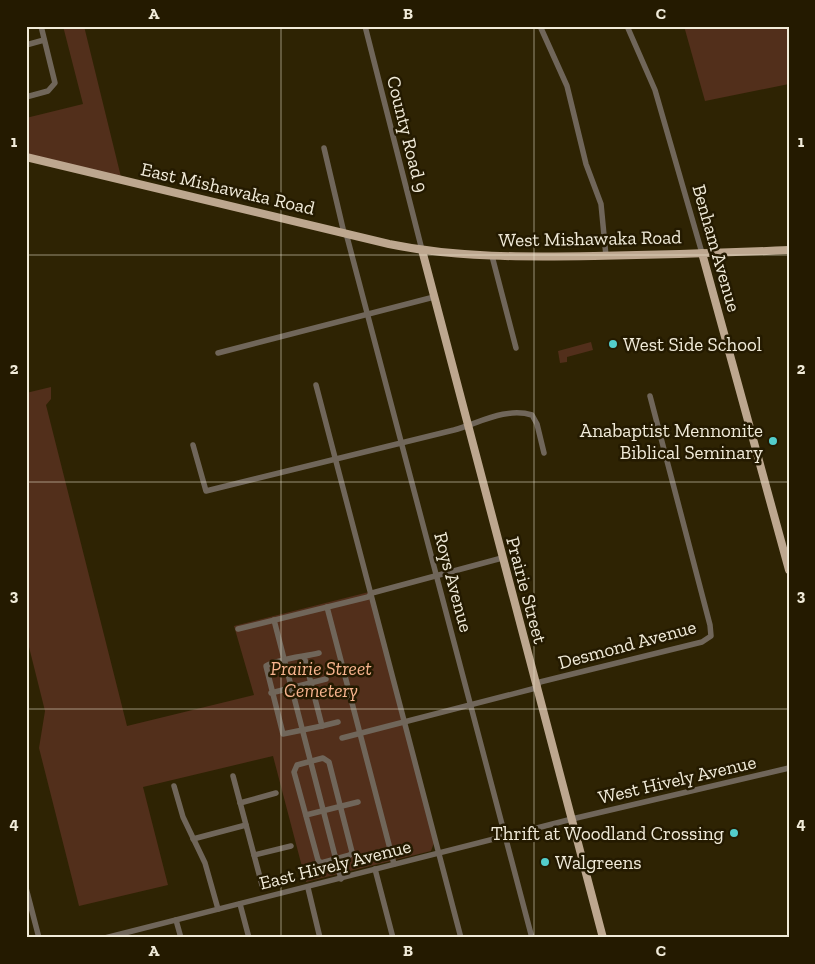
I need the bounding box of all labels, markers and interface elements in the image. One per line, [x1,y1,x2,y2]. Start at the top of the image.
text: A [149,4,160,23]
text: B [403,4,413,23]
text: C [656,4,666,23]
street label: County Road 9 [382,73,433,195]
text: 1 [11,132,18,151]
text: 1 [798,132,805,151]
street label: East Mishawaka Road [139,157,318,220]
street label: Benham Avenue [687,182,746,315]
street label: West Mishawaka Road [498,225,682,252]
place label: West Side School [623,333,762,356]
marker: West Side School [607,338,619,350]
text: 2 [10,359,19,378]
text: 2 [797,359,806,378]
place label: Anabaptist Mennonite Biblical Seminary [580,419,763,464]
marker: Anabaptist Mennonite Biblical Seminary [767,435,779,447]
street label: Roys Avenue [429,530,478,635]
street label: Prairie Street [501,534,552,646]
text: 3 [10,586,19,605]
text: 3 [797,586,806,605]
street label: Desmond Avenue [556,615,699,674]
park label: Prairie Street Cemetery [270,657,372,702]
street label: West Hively Avenue [596,750,758,809]
text: 4 [9,814,19,833]
text: 4 [796,814,806,833]
place label: Thrift at Woodland Crossing [491,822,725,845]
marker: Thrift at Woodland Crossing [728,827,740,839]
street label: East Hively Avenue [257,834,414,894]
place label: Walgreens [555,851,642,874]
marker: Walgreens [539,856,551,868]
text: A [149,941,160,960]
text: B [403,941,413,960]
text: C [656,941,666,960]

